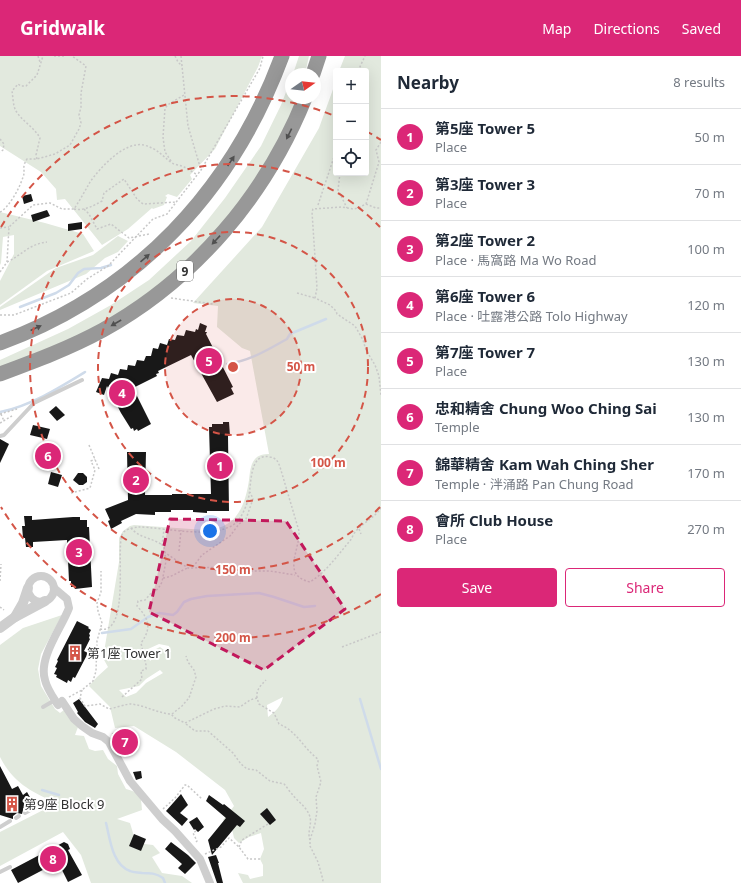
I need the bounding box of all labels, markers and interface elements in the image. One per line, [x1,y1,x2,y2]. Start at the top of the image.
text: Gridwalk [20,15,105,41]
text: Map [542,19,571,38]
text: Directions [593,19,660,38]
text: Saved [682,19,721,38]
north arrow [285,68,321,104]
map controls [333,68,369,176]
button: + [333,68,369,104]
text: Nearby [397,71,459,94]
text: 8 results [673,73,725,91]
button: − [333,104,369,140]
text: 第5座 Tower 5 [435,118,535,138]
one-way arrow [286,128,292,139]
text: 1 [406,128,414,146]
text: 50 m [695,128,725,146]
text: Place [435,138,467,156]
button: locate [333,140,369,176]
one-way arrow [227,155,234,167]
text: 第3座 Tower 3 [435,174,535,194]
text: 2 [406,184,414,202]
text: 70 m [695,184,725,202]
text: Place [435,194,467,212]
text: 第2座 Tower 2 [435,230,535,250]
one-way arrow [212,236,221,245]
text: 3 [406,240,414,258]
text: 100 m [687,240,725,258]
text: Place · 馬窩路 Ma Wo Road [435,251,597,269]
one-way arrow [140,253,150,263]
road number: 9 [177,261,193,281]
text: 第6座 Tower 6 [435,286,535,306]
text: 4 [406,296,414,314]
text: 120 m [687,296,725,314]
text: Place · 吐露港公路 Tolo Highway [435,307,628,325]
one-way arrow [110,319,122,326]
one-way arrow [30,325,42,331]
text: 第7座 Tower 7 [435,342,535,362]
pin: 5 [196,346,222,376]
text: 5 [406,352,414,370]
text: 130 m [687,352,725,370]
text: 50 m [287,358,315,375]
centre of rings [226,360,240,374]
text: Place [435,362,467,380]
pin: 4 [109,378,135,408]
text: 忠和精舍 Chung Woo Ching Sai [435,398,657,418]
text: 6 [406,408,414,426]
text: 130 m [687,408,725,426]
text: Temple [435,418,480,436]
pin: 6 [35,441,61,471]
pin: 1 [207,451,233,481]
text: 100 m [310,454,346,471]
text: 錦華精舍 Kam Wah Ching Sher [435,454,654,474]
text: 7 [406,464,414,482]
text: 170 m [687,464,725,482]
pin: 2 [123,465,149,495]
text: Temple · 泮涌路 Pan Chung Road [435,475,634,493]
text: 會所 Club House [435,510,553,530]
text: 8 [406,520,414,538]
text: 270 m [687,520,725,538]
your location [200,521,220,541]
text: Place [435,530,467,548]
pin: 3 [66,537,92,567]
text: 150 m [215,561,251,578]
button: Save [397,568,557,607]
button: Share [565,568,725,607]
text: 200 m [215,629,251,646]
building icon: 第1座 Tower 1 [66,644,84,662]
place label: 第1座 Tower 1 [87,644,171,662]
pin: 7 [112,727,138,757]
building icon: 第9座 Block 9 [3,795,21,813]
place label: 第9座 Block 9 [24,795,104,813]
pin: 8 [40,844,66,874]

